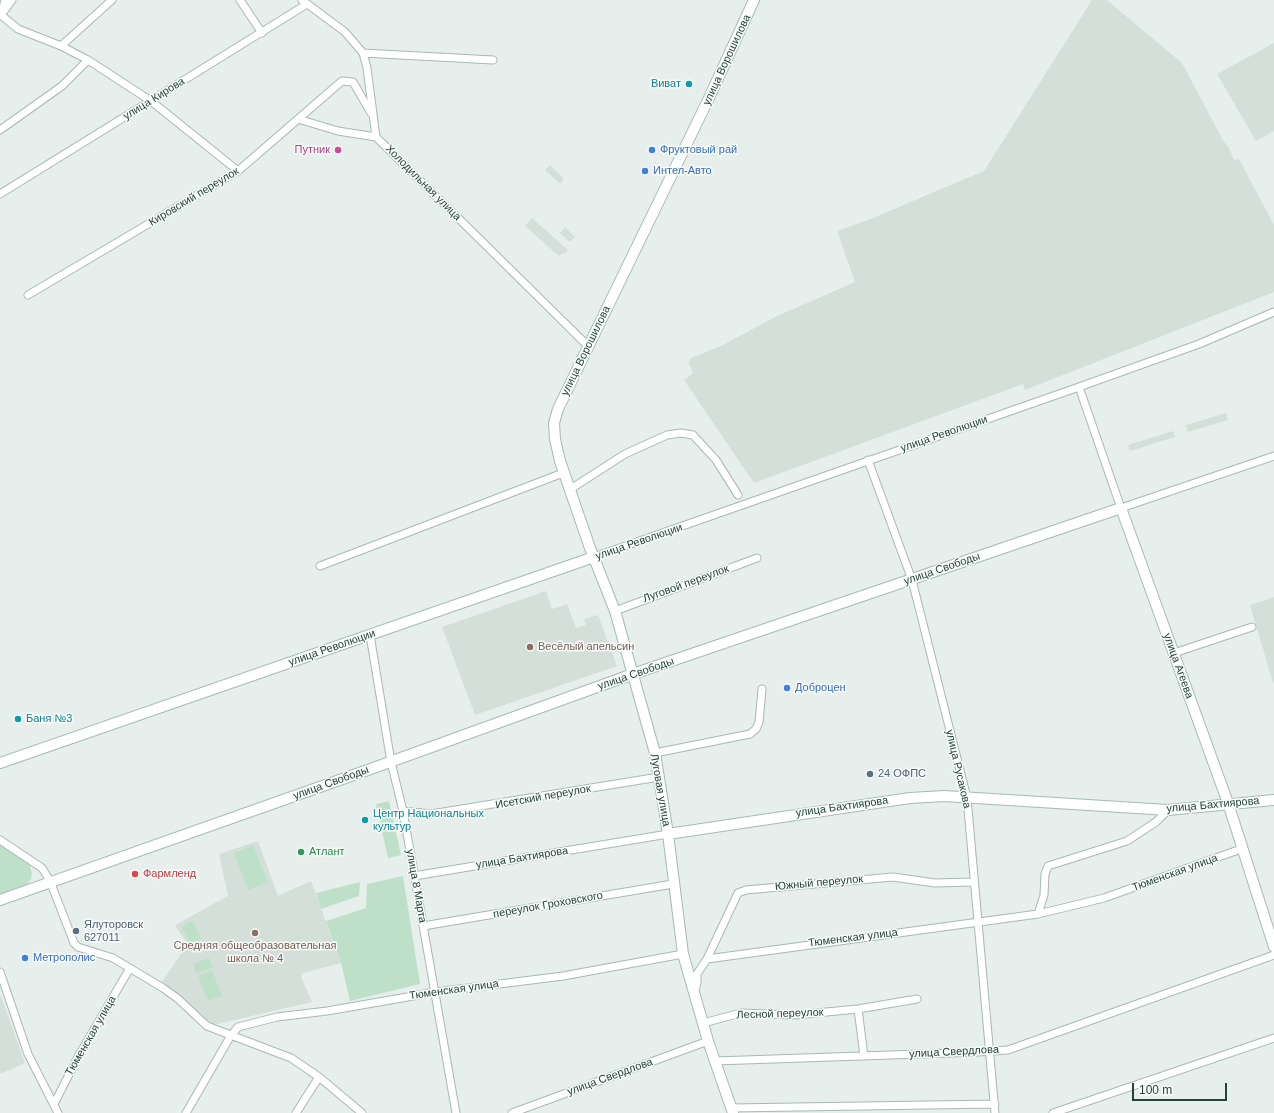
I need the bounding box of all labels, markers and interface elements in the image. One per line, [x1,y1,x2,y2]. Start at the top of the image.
street label: улица Ворошилова [700,13,754,107]
street label: улица Кирова [121,75,187,123]
place label: Виват [651,77,681,91]
marker: Виват [684,79,694,89]
street label: Холодильная улица [382,142,464,224]
place label: Путник [295,143,330,157]
place label: Фруктовый рай [660,143,737,157]
marker: Путник [333,145,343,155]
marker: Фруктовый рай [647,145,657,155]
place label: Интел-Авто [653,164,712,178]
street label: Кировский переулок [146,165,242,229]
marker: Интел-Авто [640,166,650,176]
street label: улица Ворошилова [558,304,614,398]
street label: улица Революции [899,413,989,455]
street label: улица Революции [594,521,684,563]
street label: улица Свободы [902,550,982,588]
street label: Луговой переулок [641,562,731,606]
street label: улица Революции [287,627,377,669]
street label: улица Агеева [1160,632,1196,700]
place label: Весёлый апельсин [538,640,634,654]
marker: Весёлый апельсин [525,642,535,652]
street label: улица Свободы [596,655,676,693]
place label: Доброцен [795,681,846,695]
marker: Доброцен [782,683,792,693]
place label: Баня №3 [26,712,72,726]
marker: Баня №3 [13,714,23,724]
street label: улица Русакова [943,728,973,810]
street label: Луговая улица [647,753,673,827]
street label: улица Свободы [291,763,371,803]
place label: 24 ОФПС [878,767,926,781]
marker: 24 ОФПС [865,769,875,779]
street label: Исетский переулок [494,782,592,812]
street label: улица Бахтиярова [795,794,889,820]
street label: улица Бахтиярова [1166,794,1260,816]
place label: Центр Национальных культур [373,807,484,833]
marker: Центр Национальных культур [360,815,370,825]
street label: улица Бахтиярова [475,844,569,872]
place label: Атлант [309,845,345,859]
marker: Атлант [296,847,306,857]
street label: улица 8 Марта [403,848,429,924]
street label: Тюменская улица [1130,851,1220,895]
place label: Фармленд [143,867,196,881]
marker: Фармленд [130,869,140,879]
street label: Южный переулок [774,873,864,893]
street label: переулок Гроховского [492,889,604,921]
place label: Ялуторовск 627011 [84,918,143,944]
marker: Ялуторовск 627011 [71,926,81,936]
street label: Тюменская улица [808,926,898,950]
marker: Средняя общеобразовательная школа № 4 [250,928,260,938]
place label: Средняя общеобразовательная школа № 4 [174,939,336,965]
place label: Метрополис [33,951,95,965]
marker: Метрополис [20,953,30,963]
street label: Тюменская улица [408,977,500,1003]
street label: Тюменская улица [63,994,119,1078]
street label: Лесной переулок [736,1006,824,1022]
street label: улица Свердлова [909,1043,999,1061]
street label: улица Свердлова [566,1055,654,1099]
scale bar [1134,1075,1229,1101]
text: 100 m [1139,1083,1172,1097]

